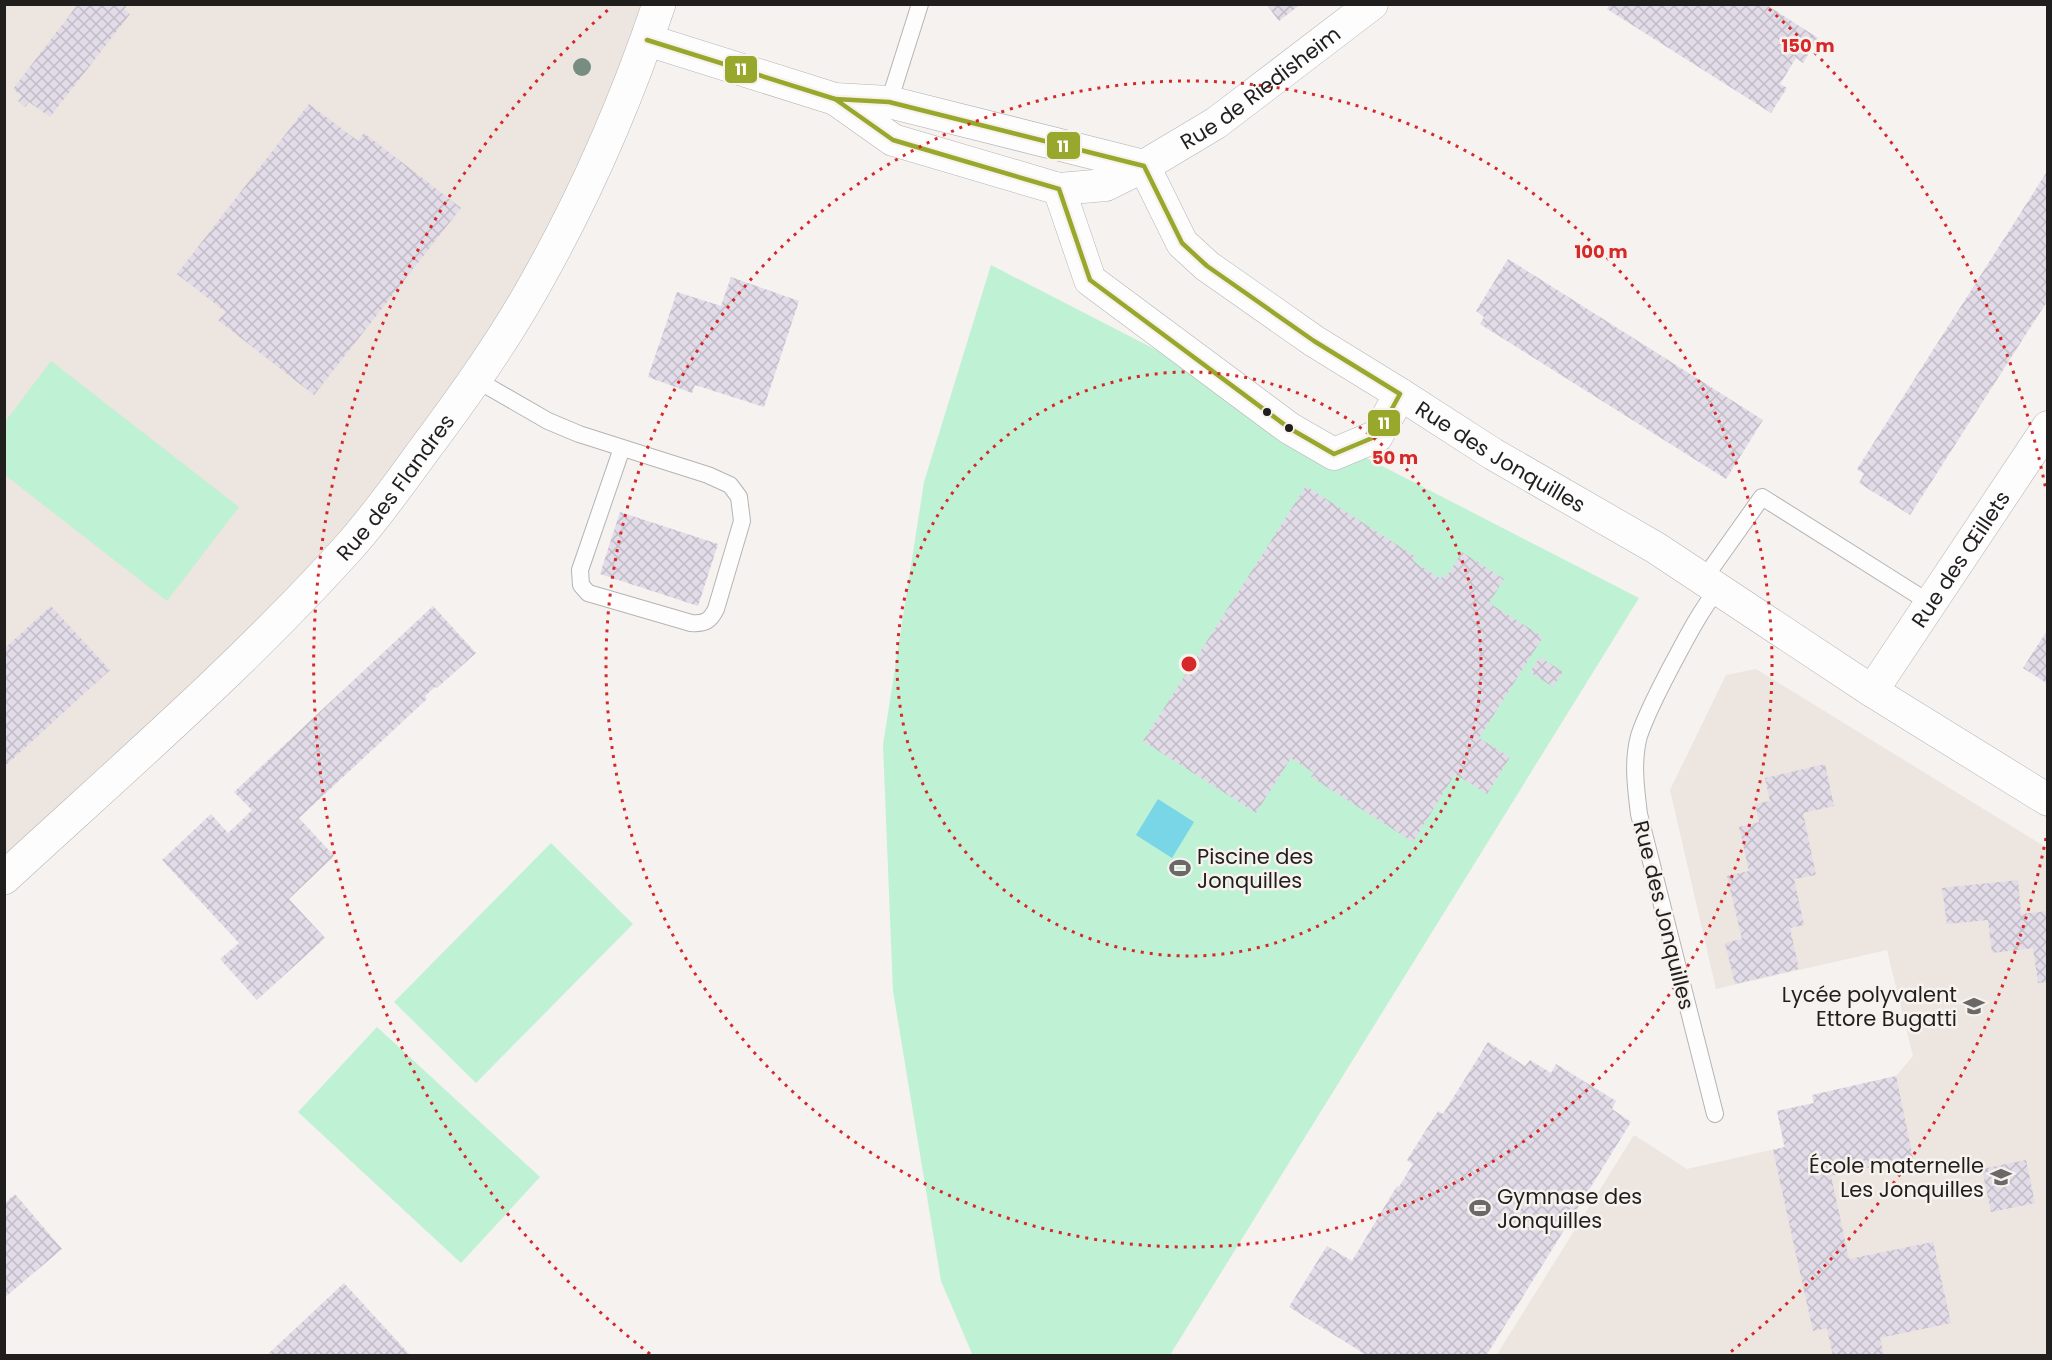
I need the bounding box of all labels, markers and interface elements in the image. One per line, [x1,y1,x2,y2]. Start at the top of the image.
street label: Rue de Riedisheim [1174,19,1346,156]
text: 150 m [1781,33,1835,58]
line badge: 11 [724,55,758,84]
text: 11 [735,58,747,81]
line badge: 11 [1046,131,1081,160]
text: 11 [1057,135,1069,158]
text: 100 m [1574,239,1628,264]
street label: Rue des Jonquilles [1410,393,1591,519]
unlabelled marker [1261,406,1273,418]
street label: Rue des Flandres [329,408,461,567]
line badge: 11 [1367,409,1401,437]
text: 11 [1378,412,1390,435]
unlabelled marker [1283,422,1295,434]
text: 50 m [1372,445,1418,470]
street label: Rue des Œillets [1904,485,2016,633]
centre of rings [1179,654,1199,674]
street label: Rue des Jonquilles [1626,817,1702,1013]
place label: Piscine des Jonquilles [1197,842,1313,895]
sports icon: Piscine des Jonquilles [1168,856,1192,880]
place label: Lycée polyvalent Ettore Bugatti [1782,980,1957,1033]
school or university icon: Lycée polyvalent Ettore Bugatti [1962,994,1986,1018]
place label: École maternelle Les Jonquilles [1809,1151,1984,1204]
school or university icon: École maternelle Les Jonquilles [1989,1165,2013,1189]
place label: Gymnase des Jonquilles [1497,1182,1642,1235]
sports icon: Gymnase des Jonquilles [1468,1196,1492,1220]

